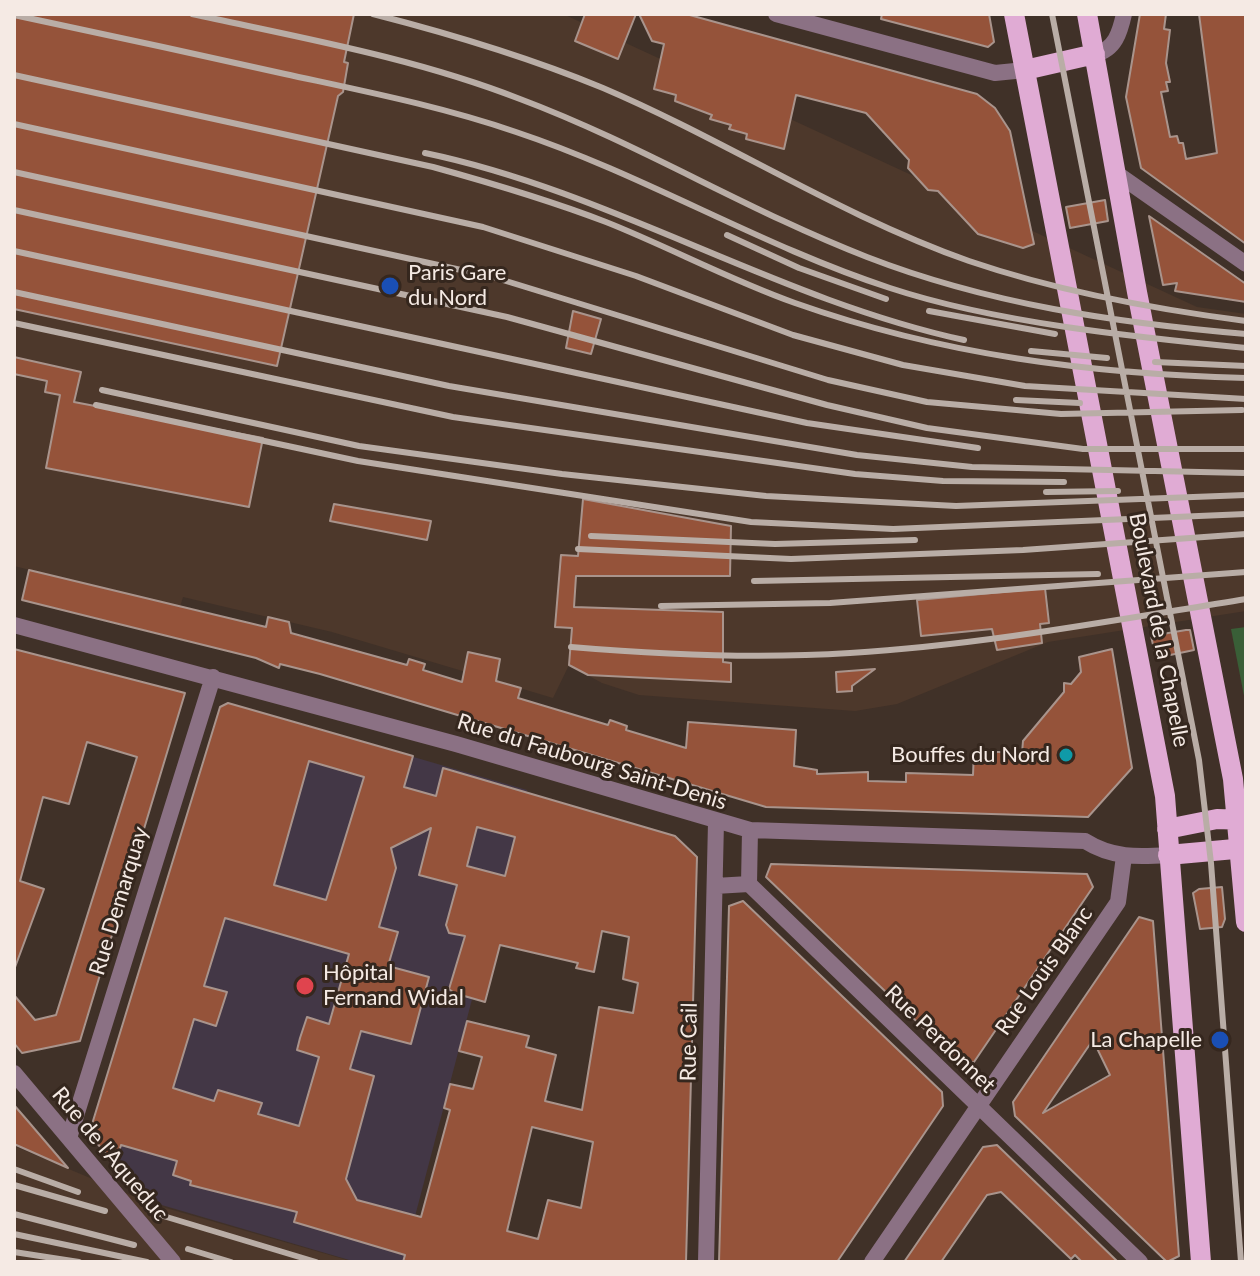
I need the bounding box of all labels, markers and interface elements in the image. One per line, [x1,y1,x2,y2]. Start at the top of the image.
place label: Paris Gare du Nord [408,260,506,312]
marker: Paris Gare du Nord [379,275,401,297]
street label: Boulevard de la Chapelle [1123,511,1195,749]
street label: Rue du Faubourg Saint-Denis [454,708,730,816]
place label: Bouffes du Nord [891,742,1050,768]
marker: Bouffes du Nord [1057,746,1075,764]
street label: Rue Demarquay [84,823,154,979]
street label: Rue Louis Blanc [990,901,1098,1041]
place label: Hôpital Fernand Widal [323,960,464,1012]
marker: Hôpital Fernand Widal [294,975,316,997]
street label: Rue Perdonnet [879,980,1001,1098]
street label: Rue Cail [675,1002,703,1082]
place label: La Chapelle [1090,1027,1202,1053]
marker: La Chapelle [1209,1029,1231,1051]
street label: Rue de l'Aqueduc [46,1082,174,1226]

